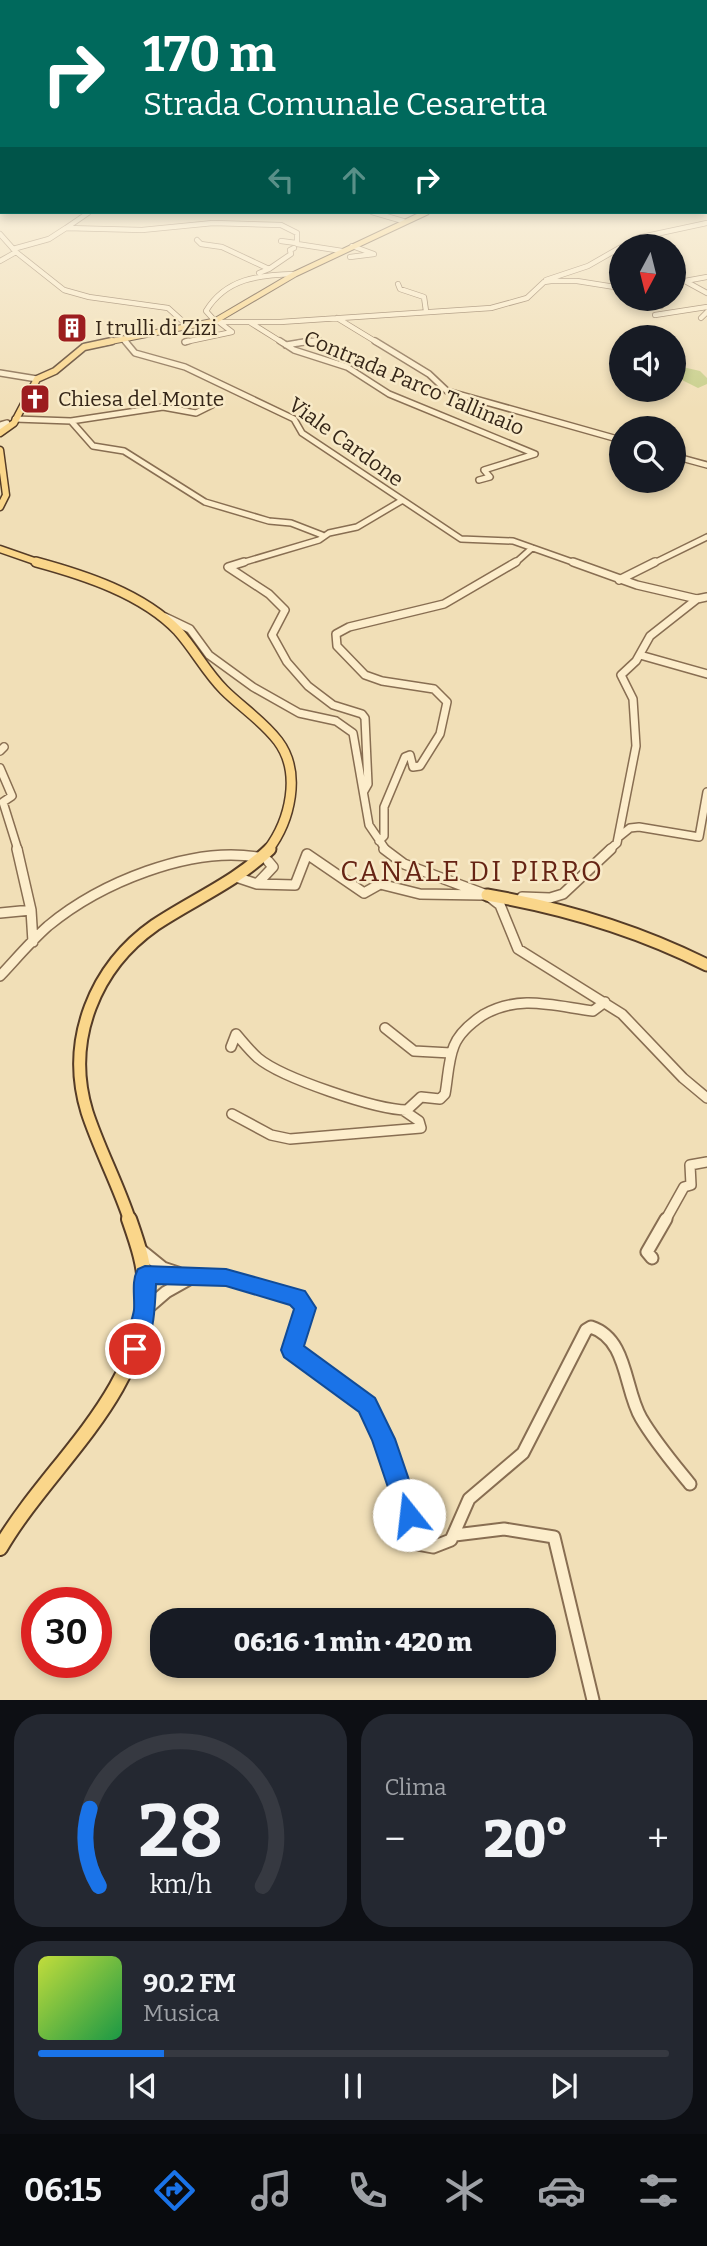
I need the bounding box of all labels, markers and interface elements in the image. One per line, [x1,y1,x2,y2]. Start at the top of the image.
text: 170 m [143,25,276,84]
icon: right [28,28,119,119]
text: Strada Comunale Cesaretta [143,85,547,123]
icon: left [262,161,300,199]
icon: ahead [335,161,373,199]
icon: right [408,161,446,199]
north arrow [609,234,686,312]
map controls [609,234,686,493]
building icon: I trulli di Zizi [55,311,89,345]
place label: I trulli di Zizi [95,315,217,341]
street label: Contrada Parco Tallinaio [300,325,528,441]
button: sound [609,325,686,402]
church icon: Chiesa del Monte [18,382,52,416]
place label: Chiesa del Monte [58,386,224,412]
street label: Viale Cardone [284,392,408,492]
button: search [609,416,686,493]
district label: CANALE DI PIRRO [340,855,604,888]
pin [105,1319,165,1379]
icon: arrive [116,1330,154,1368]
position arrow [372,1478,446,1552]
speed limit sign: 30 [21,1587,112,1678]
text: 06:16 · 1 min · 420 m [234,1627,472,1658]
text: Clima [385,1773,447,1801]
text: 28 [138,1789,223,1876]
text: 20° [484,1808,569,1871]
text: − [385,1816,405,1862]
text: + [647,1816,669,1862]
text: km/h [149,1870,212,1900]
text: 90.2 FM [143,1968,236,1999]
text: Musica [143,1999,220,2027]
icon: previous [124,2067,162,2105]
icon: pause [334,2067,372,2105]
icon: next [545,2067,583,2105]
icon: directions [150,2166,199,2215]
icon: music [247,2166,296,2215]
icon: phone [343,2166,392,2215]
icon: climate [440,2166,489,2215]
icon: car [537,2166,586,2215]
icon: filters [634,2166,683,2215]
text: 06:15 [24,2171,102,2209]

